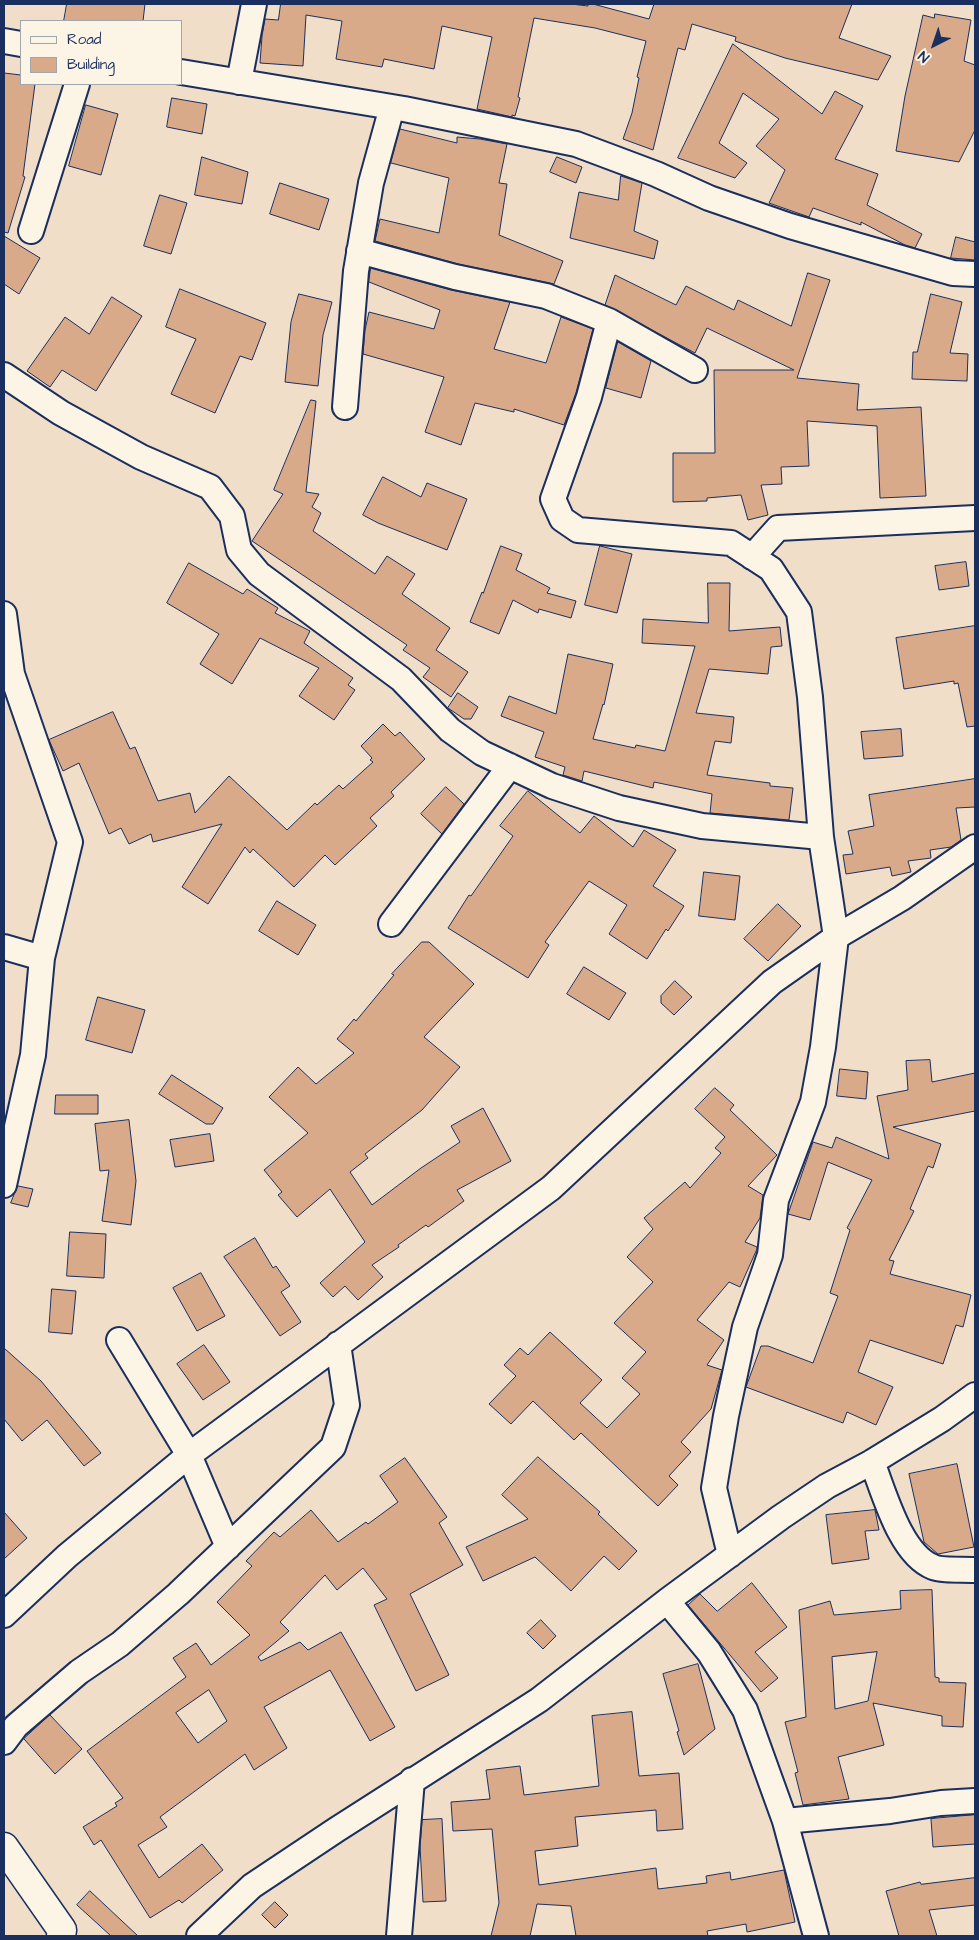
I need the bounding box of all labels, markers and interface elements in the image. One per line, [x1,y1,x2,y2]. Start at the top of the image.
legend [20,20,182,85]
north arrow [909,20,959,70]
text: Road [67,29,101,50]
text: N [914,46,934,67]
text: Building [67,54,115,75]

